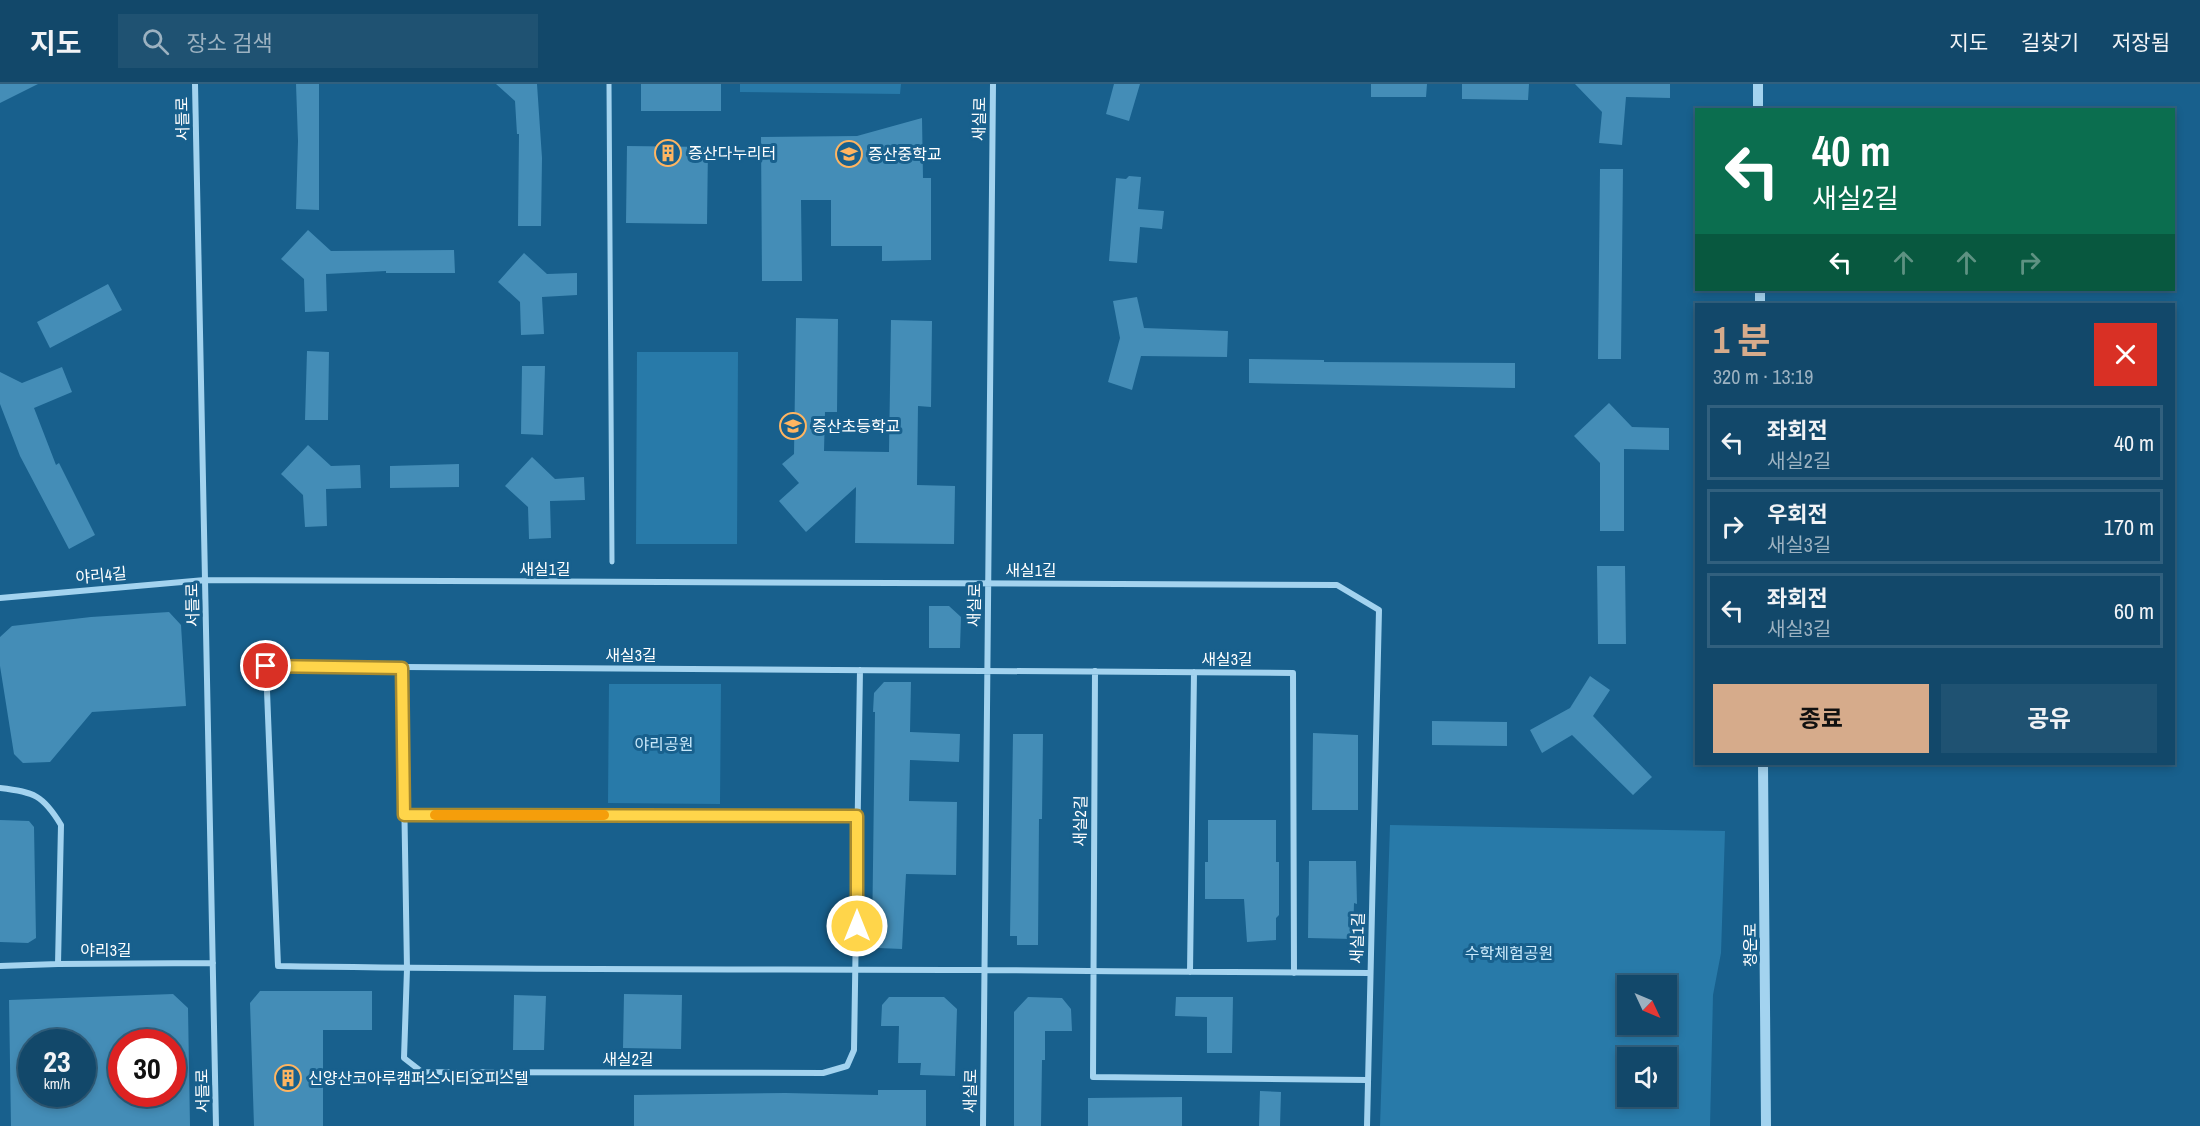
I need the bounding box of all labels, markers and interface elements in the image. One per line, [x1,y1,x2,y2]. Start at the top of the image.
search box [118,14,538,68]
text: 지도 [30,24,82,62]
icon: search [139,25,172,58]
text: 장소 검색 [187,28,273,58]
text: 지도 [1949,28,1988,57]
text: 길찾기 [2021,28,2079,57]
text: 저장됨 [2112,28,2170,57]
street label: 서들로 [171,96,193,141]
street label: 새실로 [968,96,990,141]
text: 40 m [1812,123,1891,179]
icon: left [1713,132,1791,210]
building icon: 증산다누리터 [653,138,683,168]
school or university icon: 증산중학교 [834,139,864,169]
place label: 증산다누리터 [688,142,776,164]
place label: 증산중학교 [868,143,942,165]
text: 새실2길 [1812,180,1899,216]
icon: left [1824,246,1857,279]
icon: ahead [1887,246,1920,279]
icon: ahead [1950,246,1983,279]
icon: right [2013,246,2046,279]
text: 1 분 [1713,316,1771,364]
button: close [2094,323,2157,386]
text: 320 m · 13:19 [1713,363,1813,390]
school or university icon: 증산초등학교 [778,411,808,441]
place label: 증산초등학교 [812,415,900,437]
text: 좌회전 [1767,415,1828,445]
icon: left [1716,426,1749,459]
text: 40 m [2114,428,2154,458]
text: 새실2길 [1767,447,1831,474]
text: 우회전 [1767,499,1828,529]
icon: right [1716,510,1749,543]
text: 170 m [2104,512,2154,542]
text: 새실3길 [1767,531,1831,558]
street label: 새실1길 [519,558,571,580]
street label: 새실1길 [1005,559,1057,581]
street label: 야리4길 [74,562,128,588]
street label: 서들로 [181,582,203,627]
street label: 새실로 [963,582,985,627]
text: 좌회전 [1767,583,1828,613]
icon: left [1716,594,1749,627]
text: 60 m [2114,596,2154,626]
text: 새실3길 [1767,615,1831,642]
pin [240,640,291,691]
street label: 새실3길 [605,644,657,666]
street label: 새실3길 [1201,648,1253,670]
icon: arrive [249,649,282,682]
button: 종료 [1713,684,1929,753]
button: 공유 [1941,684,2157,753]
park label: 야리공원 [635,733,693,755]
street label: 새실2길 [1069,795,1091,847]
position arrow [825,894,889,958]
street label: 새실1길 [1345,912,1369,964]
street label: 청운로 [1739,923,1761,967]
street label: 야리3길 [80,939,132,961]
park label: 수학체험공원 [1465,942,1553,964]
north arrow [1617,975,1677,1035]
map controls [1617,975,1677,1107]
speed limit sign: 30 [108,1029,186,1107]
text: 23 [43,1041,71,1081]
button: sound [1617,1047,1677,1107]
street label: 새실2길 [602,1048,654,1070]
building icon: 신양산코아루캠퍼스시티오피스텔 [273,1063,303,1093]
place label: 신양산코아루캠퍼스시티오피스텔 [308,1067,529,1089]
street label: 서들로 [191,1068,213,1113]
street label: 새실로 [959,1068,981,1113]
text: km/h [44,1073,70,1094]

